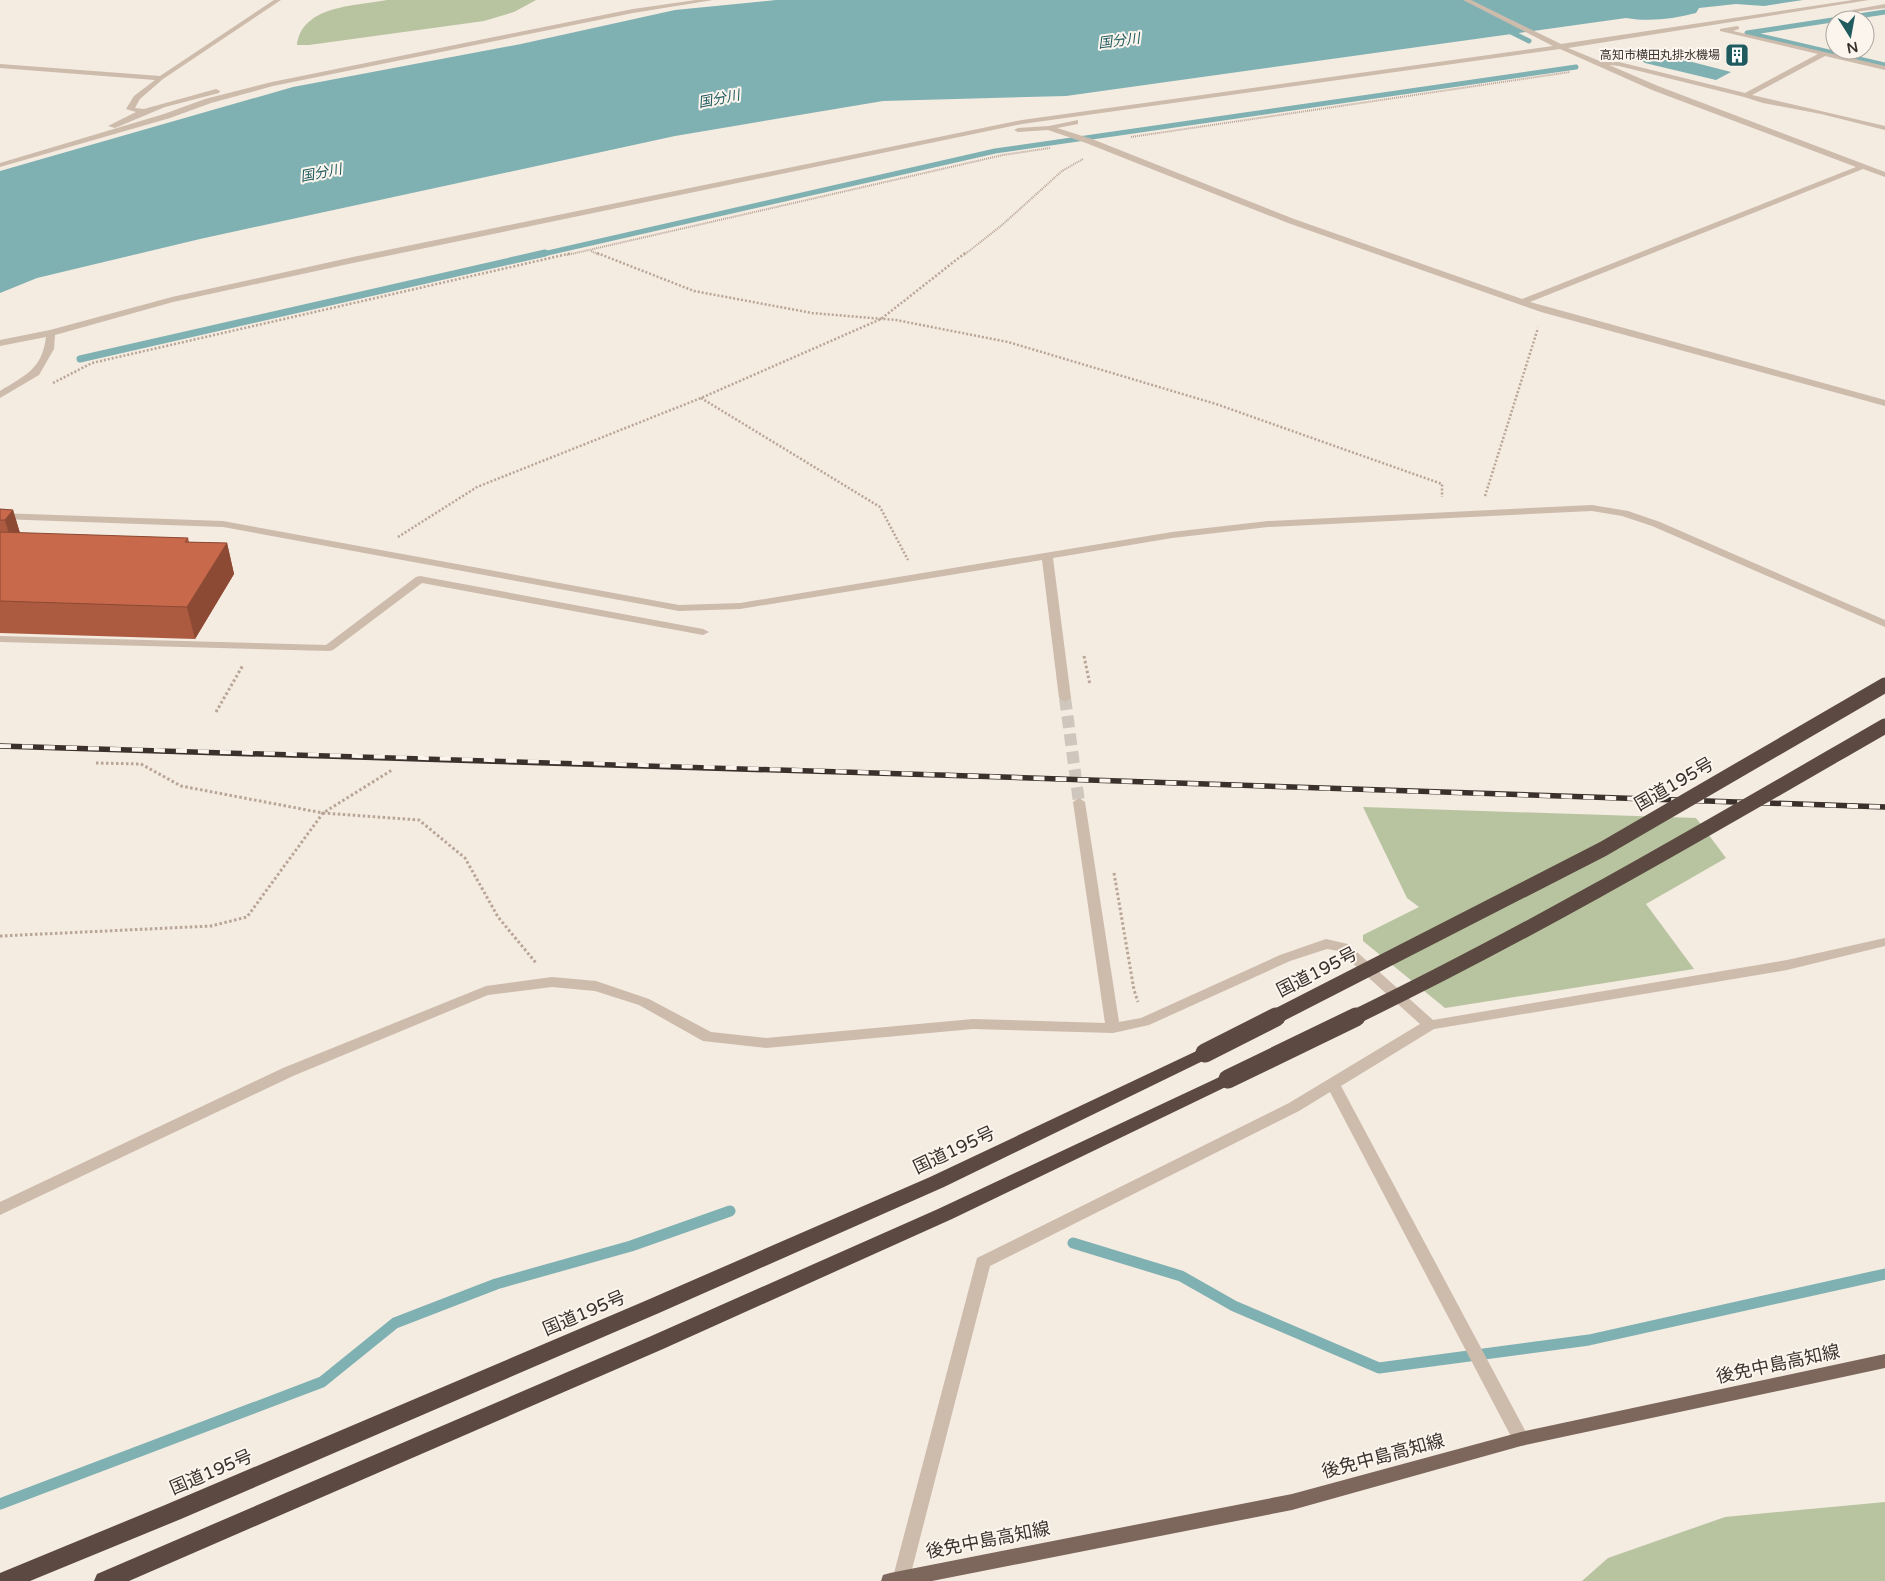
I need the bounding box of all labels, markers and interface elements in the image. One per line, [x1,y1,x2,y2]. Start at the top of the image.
north arrow [1825,10,1875,60]
water label: 国分川 [1097,30,1143,52]
text: N [1845,38,1860,57]
building icon: 高知市横田丸排水機場 [1724,42,1750,68]
place label: 高知市横田丸排水機場 [1600,48,1720,62]
water label: 国分川 [697,86,743,111]
water label: 国分川 [299,160,345,185]
street label: 国道195号 [1630,752,1718,816]
street label: 国道195号 [1273,942,1361,1002]
street label: 国道195号 [910,1121,998,1179]
street label: 国道195号 [539,1286,629,1340]
street label: 後免中島高知線 [1714,1340,1842,1388]
street label: 後免中島高知線 [1319,1429,1447,1483]
street label: 国道195号 [166,1445,256,1499]
street label: 後免中島高知線 [924,1517,1052,1563]

